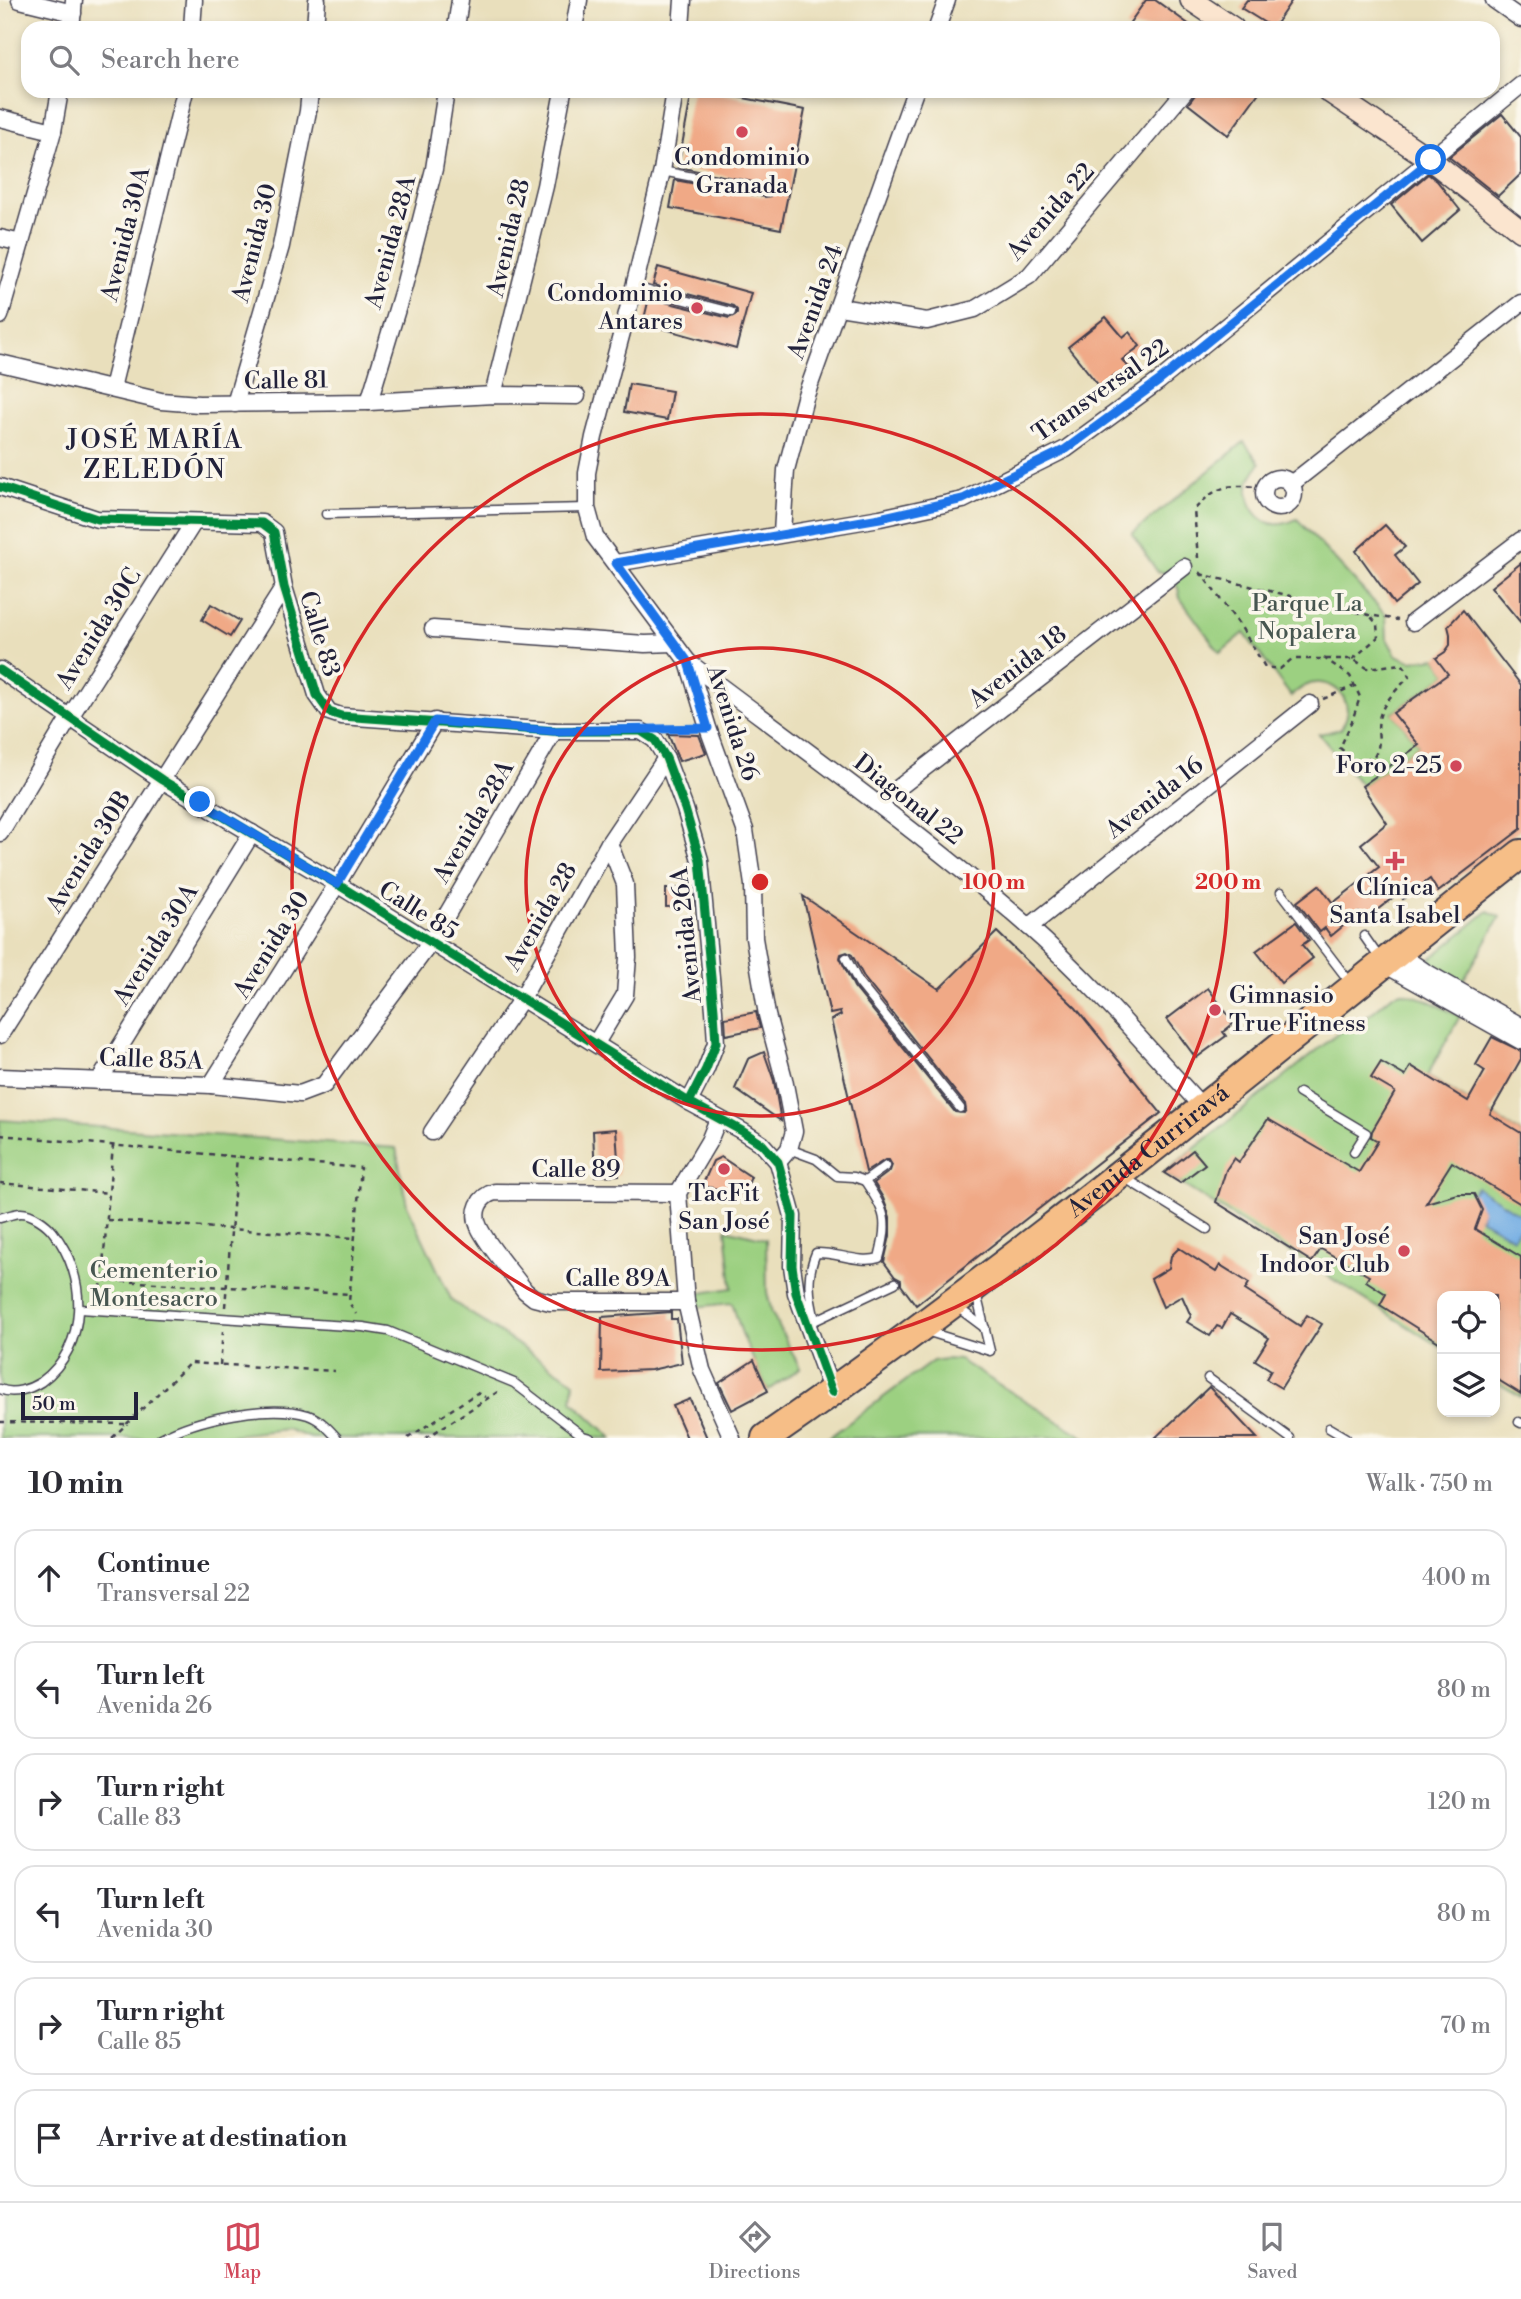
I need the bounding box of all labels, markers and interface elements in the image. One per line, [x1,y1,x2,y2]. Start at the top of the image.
search box [21,21,1500,98]
icon: search [45,41,83,79]
text: Search here [101,44,240,76]
marker: Condominio Granada [734,124,750,140]
place label: Condominio Granada [674,143,810,201]
route start [1415,144,1446,175]
street label: Avenida 22 [1000,157,1101,268]
street label: Avenida 30A [95,163,157,305]
street label: Avenida 28A [359,172,423,313]
street label: Avenida 28 [481,176,537,301]
street label: Avenida 30 [226,181,284,306]
street label: Avenida 24 [781,240,851,365]
place label: Condominio Antares [547,279,683,337]
marker: Condominio Antares [689,300,705,316]
street label: Transversal 22 [1027,333,1175,449]
street label: Calle 81 [244,365,329,397]
district label: JOSÉ MARÍA ZELEDÓN [65,422,244,486]
street label: Avenida 30C [49,563,148,696]
street label: Calle 83 [292,588,346,680]
park label: Parque La Nopalera [1251,589,1363,647]
street label: Avenida 18 [962,619,1073,715]
street label: Avenida 26 [699,660,765,785]
street label: Diagonal 22 [847,748,969,852]
street label: Avenida 16 [1099,750,1210,846]
place label: Foro 2-25 [1336,751,1442,781]
street label: Avenida 28A [426,755,521,890]
marker: Foro 2-25 [1448,758,1464,774]
street label: Avenida 30B [39,786,138,919]
route end [184,786,215,817]
marker: Clínica Santa Isabel [1385,851,1405,871]
street label: Avenida 28 [497,857,584,977]
street label: Avenida 26A [665,865,709,1006]
centre of rings [748,870,772,894]
text: 100 m [963,870,1025,896]
text: 200 m [1195,870,1261,896]
place label: Clínica Santa Isabel [1330,873,1460,931]
street label: Calle 85 [373,875,463,947]
street label: Avenida 30A [106,878,205,1012]
street label: Avenida 30 [227,886,317,1005]
place label: Gimnasio True Fitness [1229,981,1366,1039]
marker: Gimnasio True Fitness [1207,1002,1223,1018]
street label: Calle 85A [98,1043,204,1077]
street label: Avenida Curriravá [1061,1078,1236,1225]
street label: Calle 89 [531,1155,621,1185]
marker: TacFit San José [716,1161,732,1177]
place label: TacFit San José [678,1179,770,1237]
place label: San José Indoor Club [1260,1222,1390,1280]
marker: San José Indoor Club [1396,1243,1412,1259]
park label: Cementerio Montesacro [90,1256,218,1314]
street label: Calle 89A [565,1264,671,1294]
map controls [1437,1291,1500,1417]
button: locate [1437,1291,1500,1354]
button: layers [1437,1354,1500,1417]
scale bar [21,1389,138,1421]
text: 50 m [32,1392,76,1416]
text: 10 min [28,1465,123,1503]
text: Walk · 750 m [1366,1470,1493,1498]
text: Continue [97,1548,210,1580]
icon: ahead [30,1559,68,1597]
text: 400 m [1422,1564,1491,1592]
text: Transversal 22 [97,1580,250,1608]
text: Turn left [97,1660,205,1692]
icon: left [30,1671,68,1709]
text: 80 m [1437,1676,1491,1704]
text: Avenida 26 [97,1692,212,1720]
text: Turn right [97,1772,225,1804]
icon: right [30,1783,68,1821]
text: 120 m [1427,1788,1491,1816]
text: Calle 83 [97,1804,181,1832]
text: Turn left [97,1884,205,1916]
icon: left [30,1895,68,1933]
text: 80 m [1437,1900,1491,1928]
text: Avenida 30 [97,1916,213,1944]
text: Turn right [97,1996,225,2028]
icon: right [30,2007,68,2045]
text: 70 m [1440,2012,1491,2040]
text: Calle 85 [97,2028,181,2056]
icon: arrive [30,2119,68,2157]
text: Arrive at destination [97,2122,347,2154]
tab: Map [224,2218,262,2284]
tab: Directions [709,2218,800,2284]
tab: Saved [1248,2218,1297,2284]

